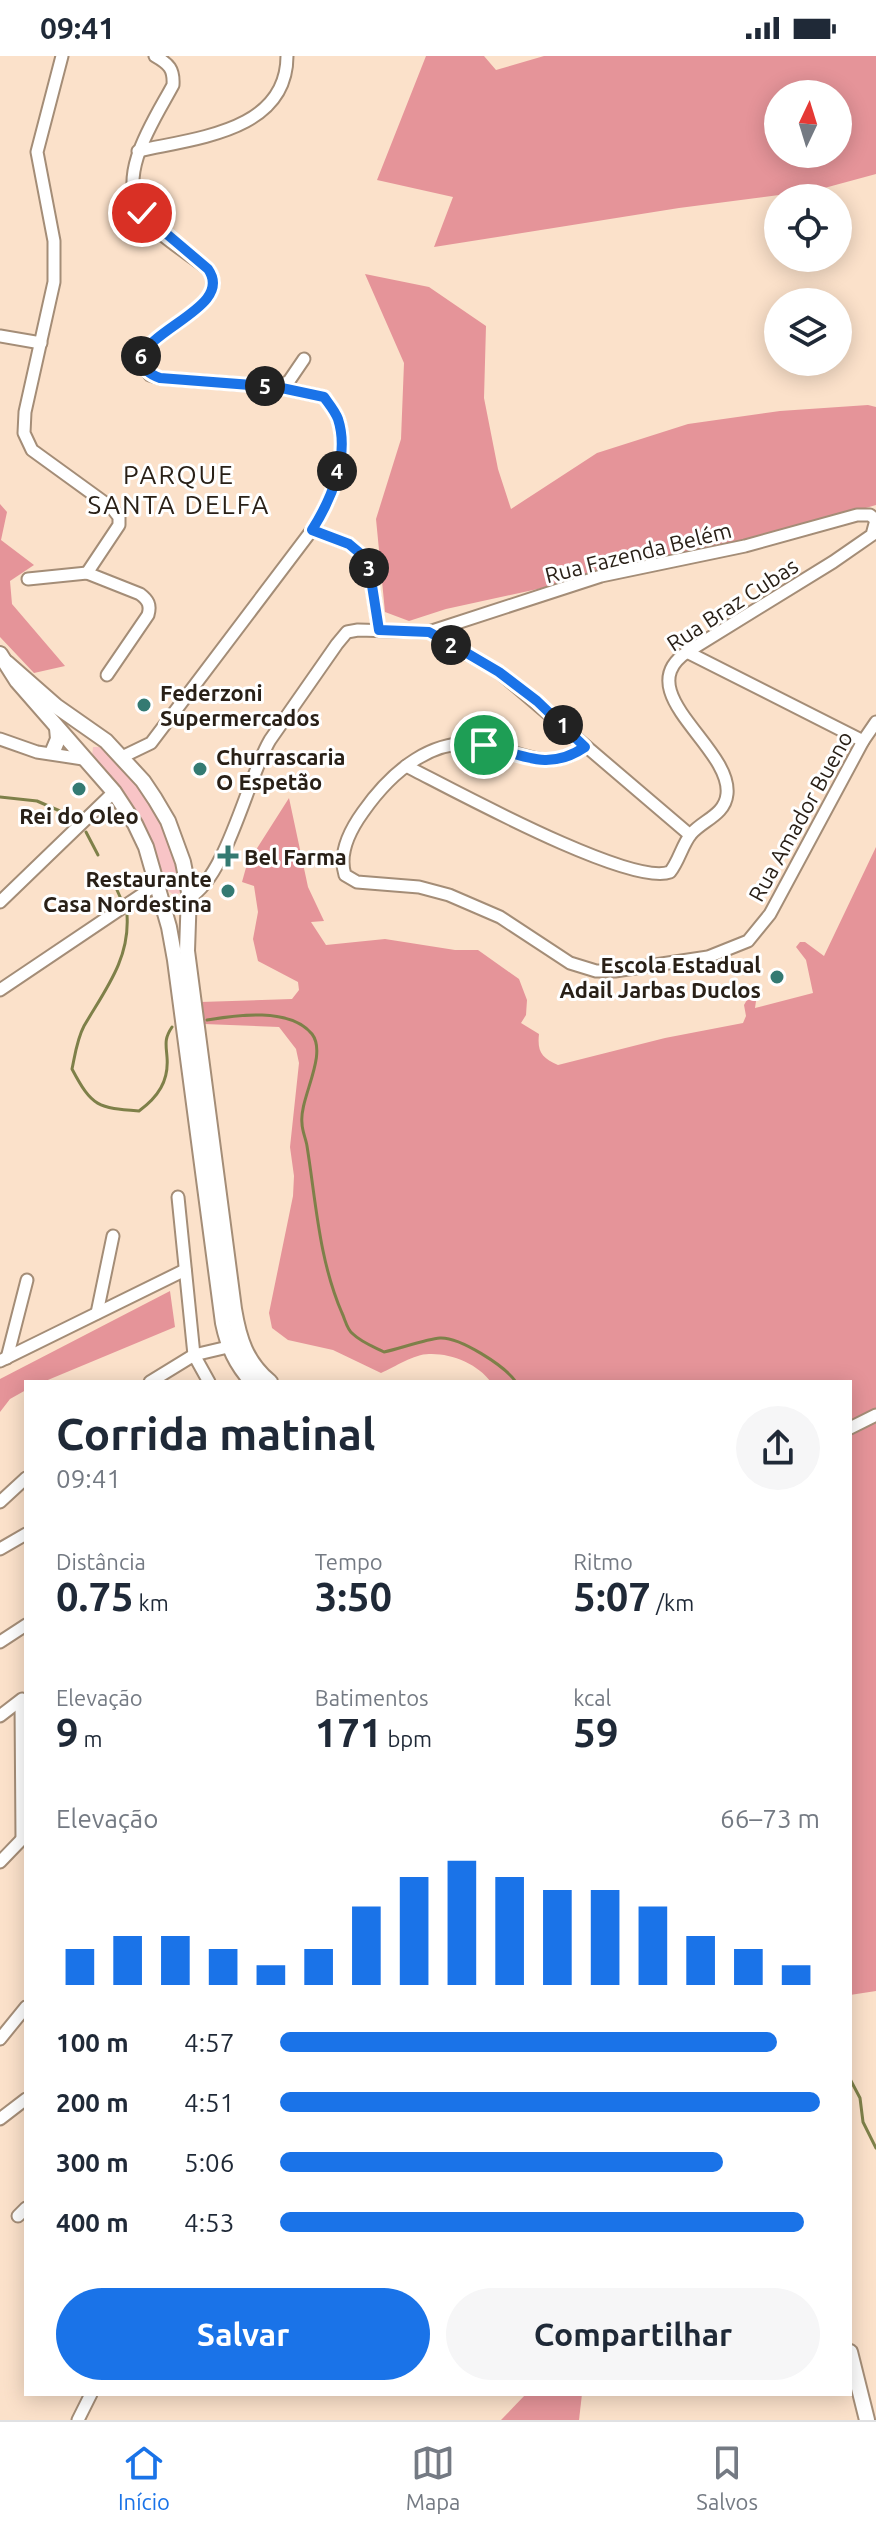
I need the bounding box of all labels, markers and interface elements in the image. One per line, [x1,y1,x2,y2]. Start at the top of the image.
text: 09:41 [40,11,115,45]
north arrow [764,80,852,168]
map controls [764,80,852,376]
pin [108,179,176,247]
button: locate [764,184,852,272]
icon: check [120,191,164,235]
button: layers [764,288,852,376]
pin: 6 [121,336,161,376]
text: 6 [135,343,147,368]
pin: 5 [245,366,285,406]
text: 5 [259,373,271,398]
pin: 4 [317,451,357,491]
text: 4 [331,458,343,483]
district label: PARQUE SANTA DELFA [88,460,270,519]
street label: Rua Fazenda Belém [542,517,734,587]
pin: 3 [349,548,389,588]
street label: Rua Braz Cubas [662,552,802,656]
text: 3 [363,555,375,580]
pin: 2 [431,625,471,665]
text: 2 [445,632,457,657]
place label: Federzoni Supermercados [160,680,320,730]
marker: Federzoni Supermercados [135,696,153,714]
pin: 1 [543,705,583,745]
pin [450,711,518,779]
text: 1 [557,712,569,737]
icon: arrive [462,723,506,767]
street label: Rua Amador Bueno [743,727,857,905]
place label: Churrascaria O Espetão [216,744,345,794]
marker: Churrascaria O Espetão [191,760,209,778]
marker: Rei do Oleo [70,780,88,798]
place label: Rei do Oleo [19,803,139,828]
place label: Bel Farma [244,844,347,869]
marker: Bel Farma [219,847,237,865]
place label: Restaurante Casa Nordestina [43,866,212,916]
marker: Restaurante Casa Nordestina [219,882,237,900]
place label: Escola Estadual Adail Jarbas Duclos [559,952,761,1002]
marker: Escola Estadual Adail Jarbas Duclos [768,968,786,986]
button: share [736,1406,820,1490]
text: Corrida matinal [56,1409,375,1458]
text: 09:41 [56,1464,121,1493]
text: Distância [56,1549,146,1574]
text: Tempo [315,1549,383,1574]
text: Ritmo [573,1549,633,1574]
text: 0.75 [56,1574,134,1619]
text: 3:50 [315,1574,392,1619]
text: 5:07 [573,1574,651,1619]
text: km [134,1590,169,1615]
text: /km [651,1590,694,1615]
text: Elevação [56,1685,143,1710]
text: Batimentos [315,1685,429,1710]
text: kcal [573,1685,611,1710]
text: 9 [56,1710,79,1755]
text: 171 [315,1710,382,1755]
text: 59 [573,1710,618,1755]
text: m [79,1726,103,1751]
text: bpm [382,1726,432,1751]
text: Elevação [56,1804,158,1833]
text: 66–73 m [720,1804,820,1833]
text: 100 m [56,2028,129,2057]
text: 4:57 [184,2028,234,2057]
text: 200 m [56,2088,129,2117]
text: 4:51 [184,2088,234,2117]
text: 300 m [56,2148,129,2177]
text: 5:06 [184,2148,234,2177]
text: 400 m [56,2208,129,2237]
text: 4:53 [184,2208,234,2237]
button: Salvar [56,2288,430,2380]
button: Compartilhar [446,2288,820,2380]
tab: Início [118,2441,170,2514]
tab: Mapa [406,2441,460,2514]
tab: Salvos [696,2441,758,2514]

